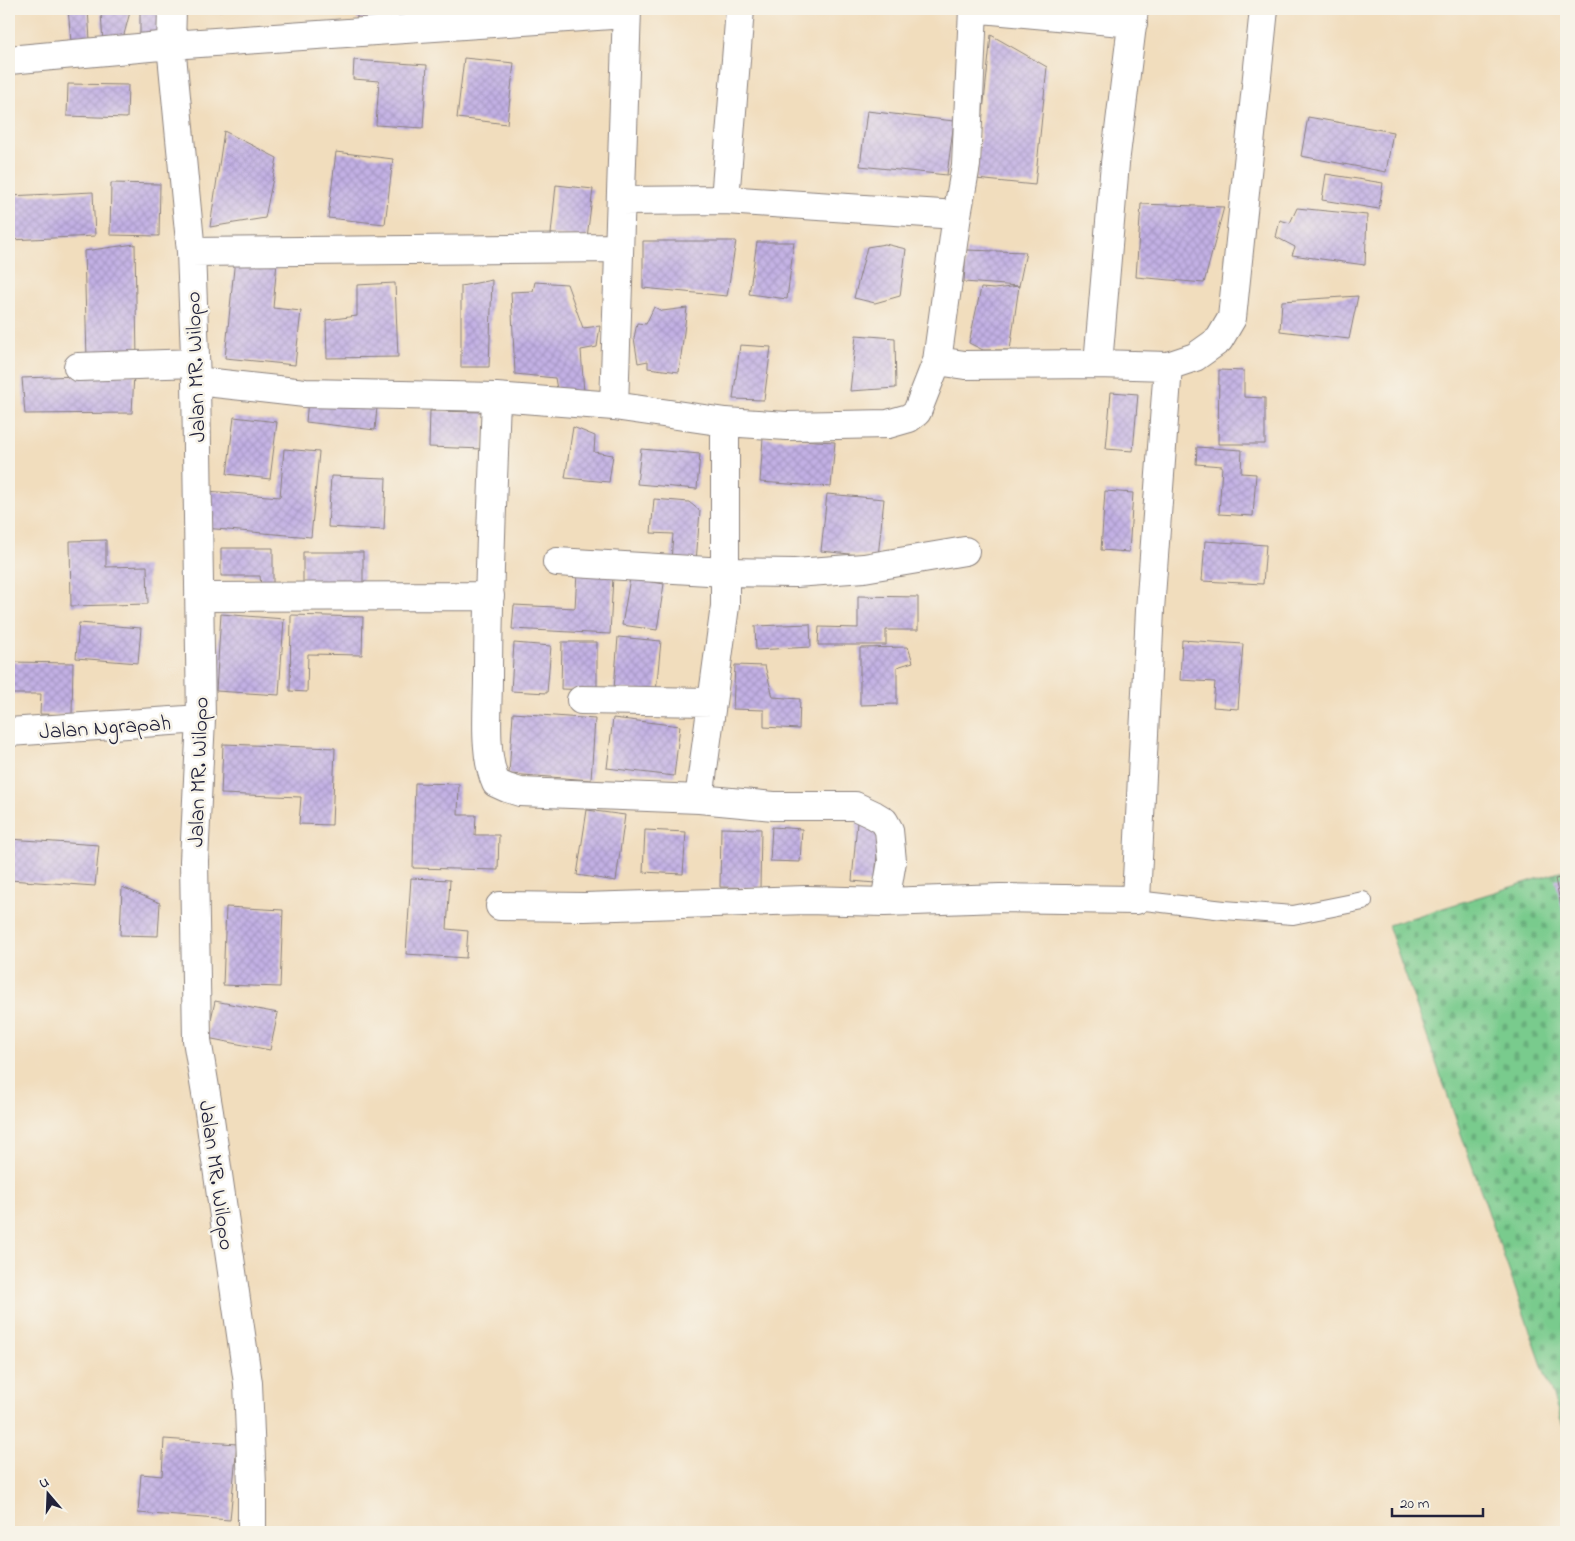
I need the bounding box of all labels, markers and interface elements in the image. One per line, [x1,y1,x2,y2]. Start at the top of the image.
street label: Jalan MR. Wilopo [178,291,216,443]
street label: Jalan MR. Wilopo [181,696,219,848]
street label: Jalan Ngrapah [38,708,172,751]
street label: Jalan MR. Wilopo [189,1099,241,1252]
north arrow [22,1468,72,1518]
text: U [37,1472,52,1494]
scale bar [1392,1486,1484,1518]
text: 20 m [1400,1493,1430,1515]

